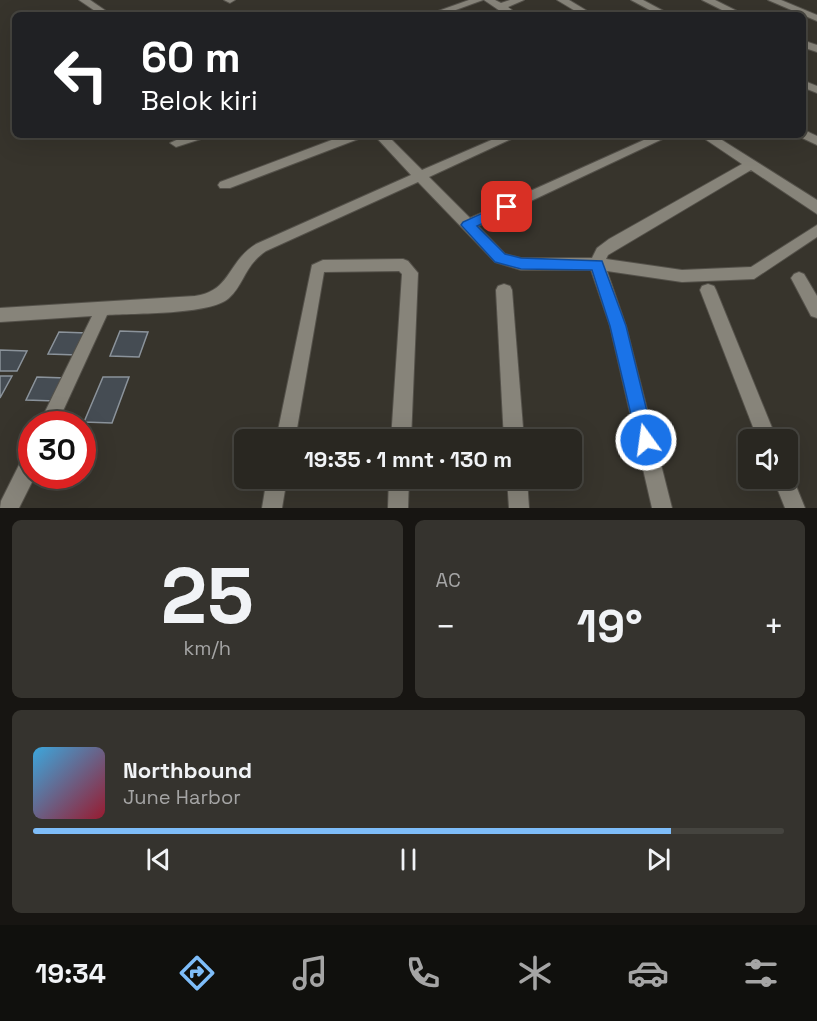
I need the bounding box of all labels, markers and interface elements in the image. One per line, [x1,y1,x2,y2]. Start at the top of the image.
text: 60 m [141,31,241,84]
icon: left [42,36,120,114]
text: Belok kiri [141,83,258,118]
pin [481,181,532,232]
icon: arrive [490,190,523,223]
position arrow [614,408,678,472]
speed limit sign: 30 [18,411,96,489]
map controls [738,429,798,489]
button: sound [738,429,798,489]
text: 19:35 · 1 mnt · 130 m [304,445,512,473]
text: 25 [161,546,254,646]
text: AC [436,567,461,593]
text: 19° [577,598,643,655]
text: − [436,606,456,648]
text: + [764,606,784,648]
text: km/h [183,635,231,661]
text: Northbound [123,756,252,784]
text: June Harbor [123,784,241,810]
icon: previous [142,843,175,876]
icon: pause [392,843,425,876]
icon: next [642,843,675,876]
icon: directions [176,952,218,994]
icon: music [289,952,331,994]
icon: phone [402,952,444,994]
icon: climate [514,952,556,994]
icon: car [627,952,669,994]
icon: filters [740,952,782,994]
text: 19:34 [35,956,106,991]

